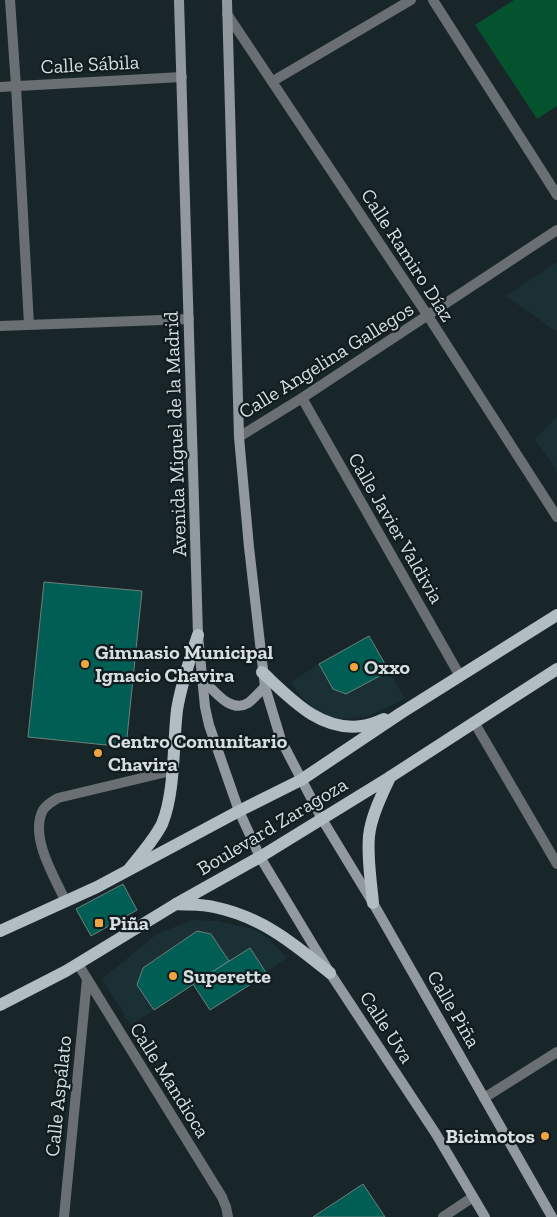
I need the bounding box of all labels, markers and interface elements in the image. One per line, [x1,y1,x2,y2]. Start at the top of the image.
street label: Calle Sábila [40,49,140,79]
street label: Calle Ramiro Díaz [356,184,460,326]
street label: Calle Angelina Gallegos [234,296,418,424]
street label: Avenida Miguel de la Madrid [159,311,191,557]
street label: Calle Javier Valdivia [343,448,449,608]
place label: Gimnasio Municipal Ignacio Chavira [95,640,274,687]
place label: Oxxo [364,655,410,679]
marker: Gimnasio Municipal Ignacio Chavira [79,658,91,670]
marker: Oxxo [348,661,360,673]
place label: Centro Comunitario Chavira [108,729,288,776]
marker: Centro Comunitario Chavira [92,747,104,759]
street label: Boulevard Zaragoza [192,771,352,880]
place label: Piña [109,911,149,935]
marker: Piña [93,917,105,929]
place label: Superette [183,964,271,988]
street label: Calle Piña [422,966,486,1052]
marker: Superette [167,970,179,982]
street label: Calle Uva [355,986,419,1068]
street label: Calle Mandioca [125,1018,215,1142]
street label: Calle Aspálato [40,1034,76,1158]
place label: Bicimotos [446,1124,535,1148]
marker: Bicimotos [539,1130,551,1142]

